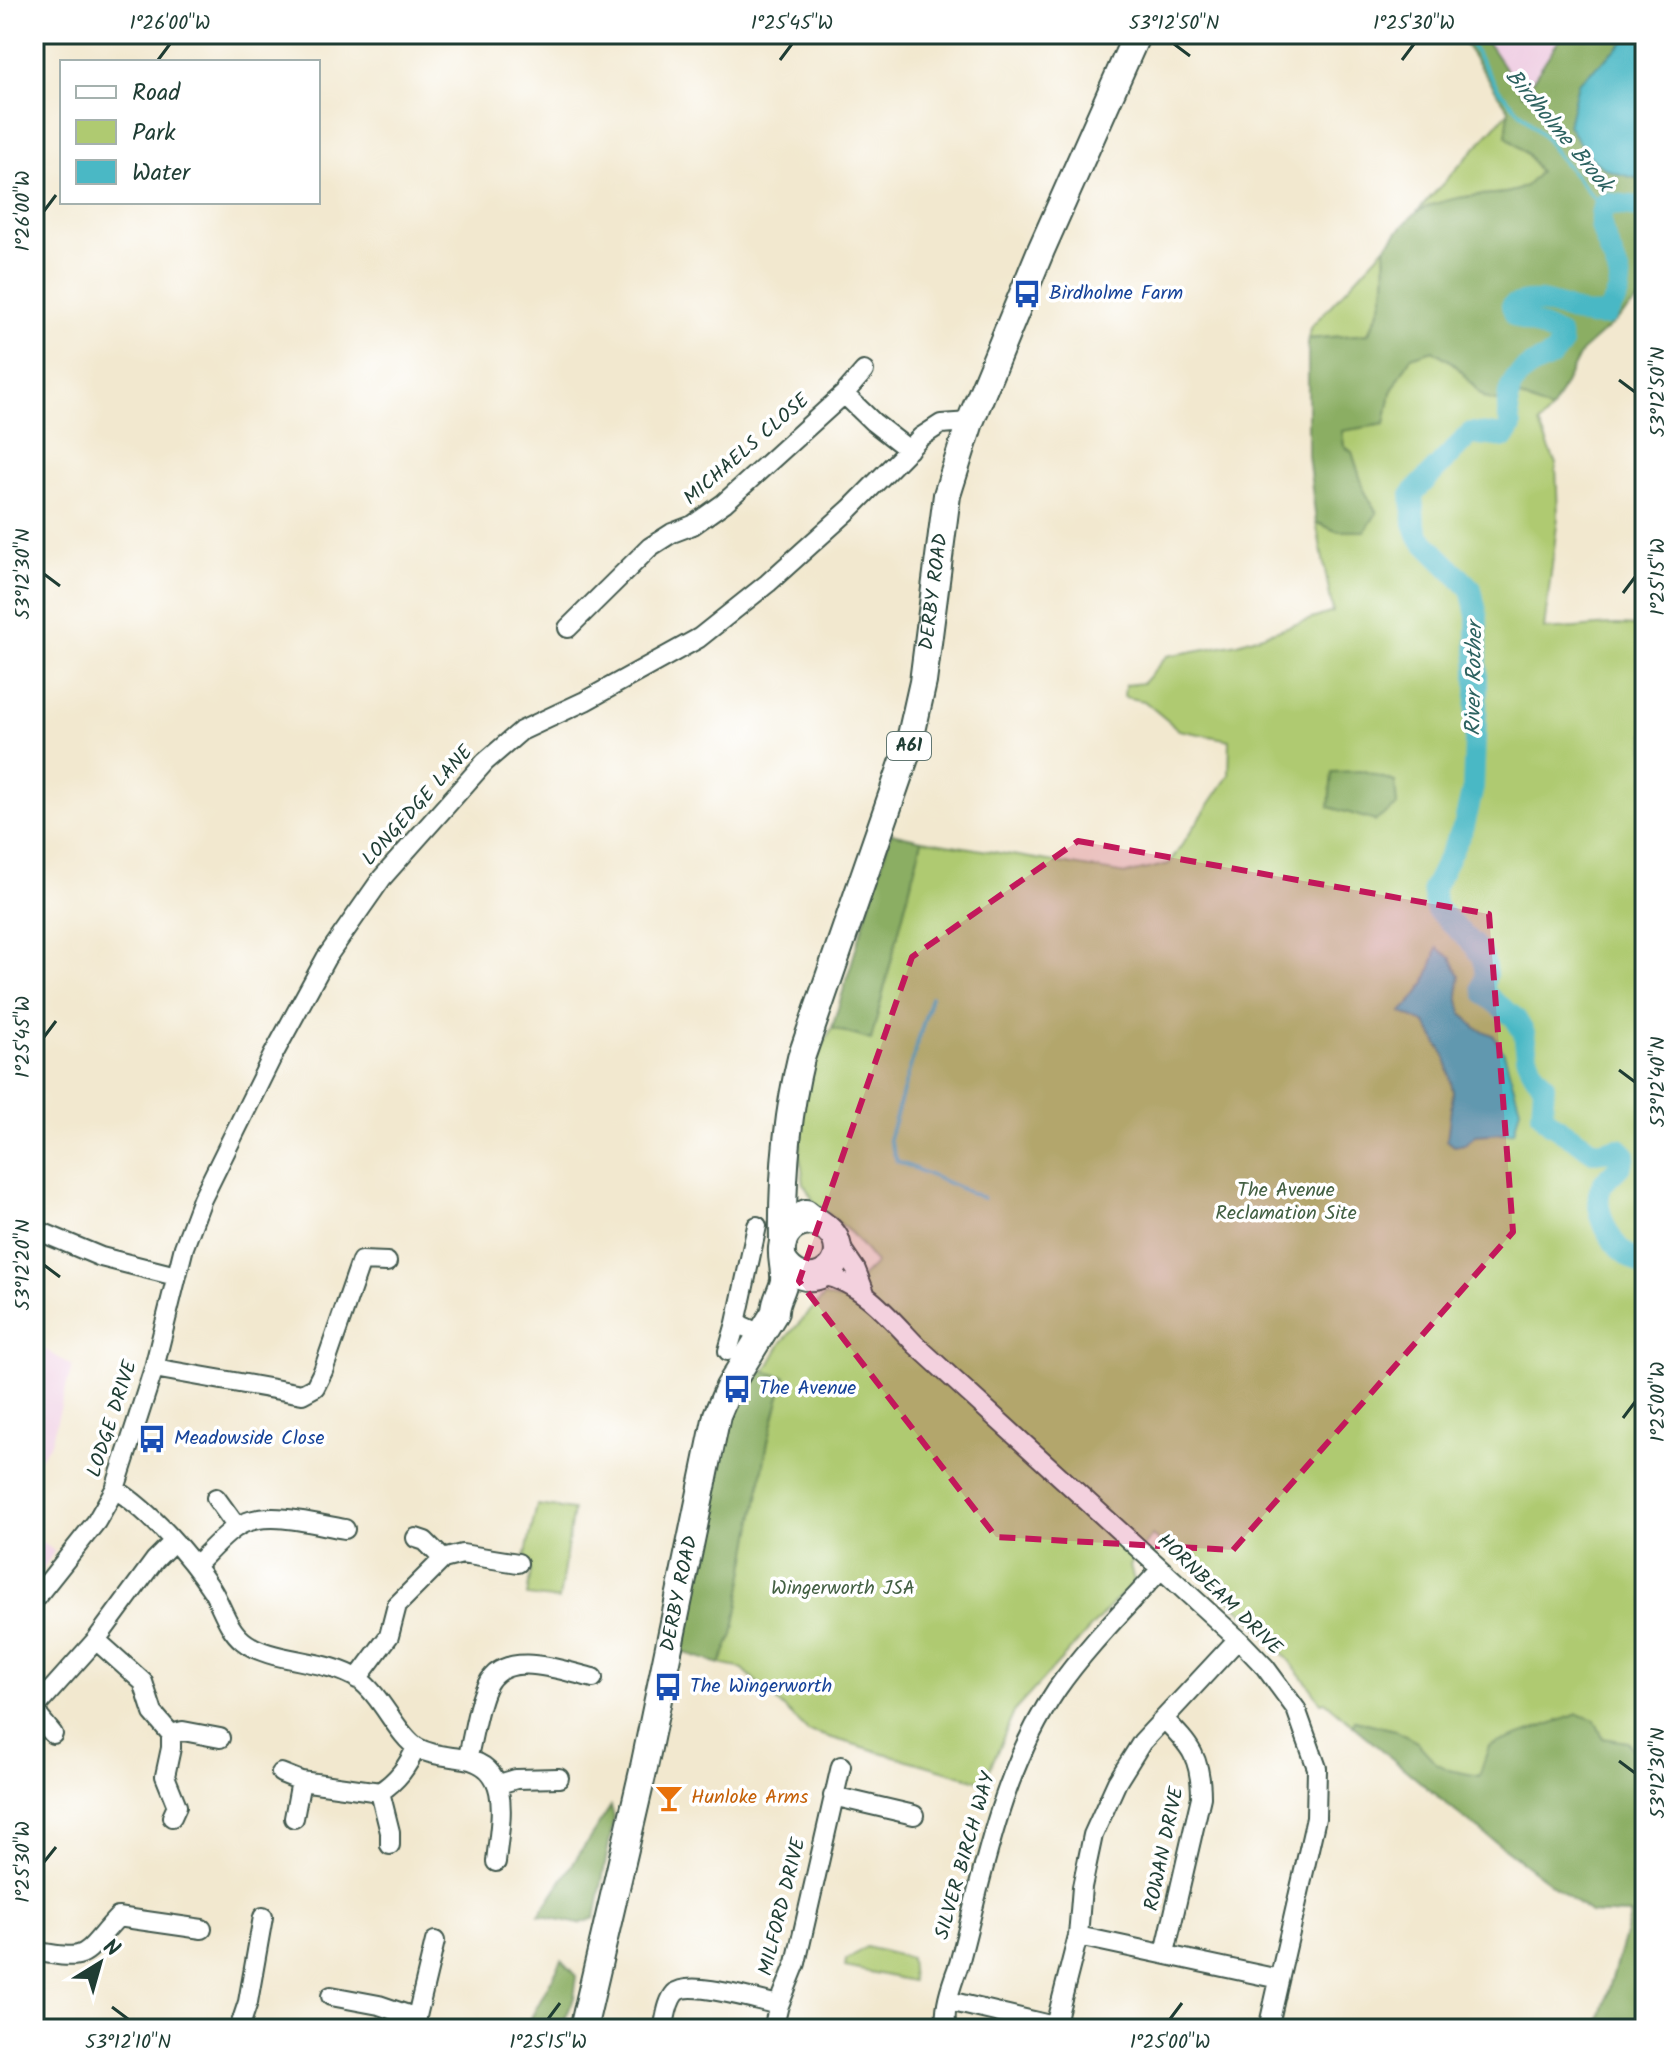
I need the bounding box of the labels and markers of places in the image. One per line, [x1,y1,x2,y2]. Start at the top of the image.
place label: Birdholme Farm [1049,278,1183,310]
bus stop icon: Birdholme Farm [1012,279,1042,309]
place label: The Avenue [759,1373,856,1405]
bus stop icon: The Avenue [722,1374,752,1404]
place label: Meadowside Close [174,1423,324,1455]
bus stop icon: Meadowside Close [137,1424,167,1454]
place label: The Wingerworth [690,1671,832,1703]
bus stop icon: The Wingerworth [653,1672,683,1702]
place label: Hunloke Arms [691,1782,809,1814]
bar icon: Hunloke Arms [654,1783,684,1813]

